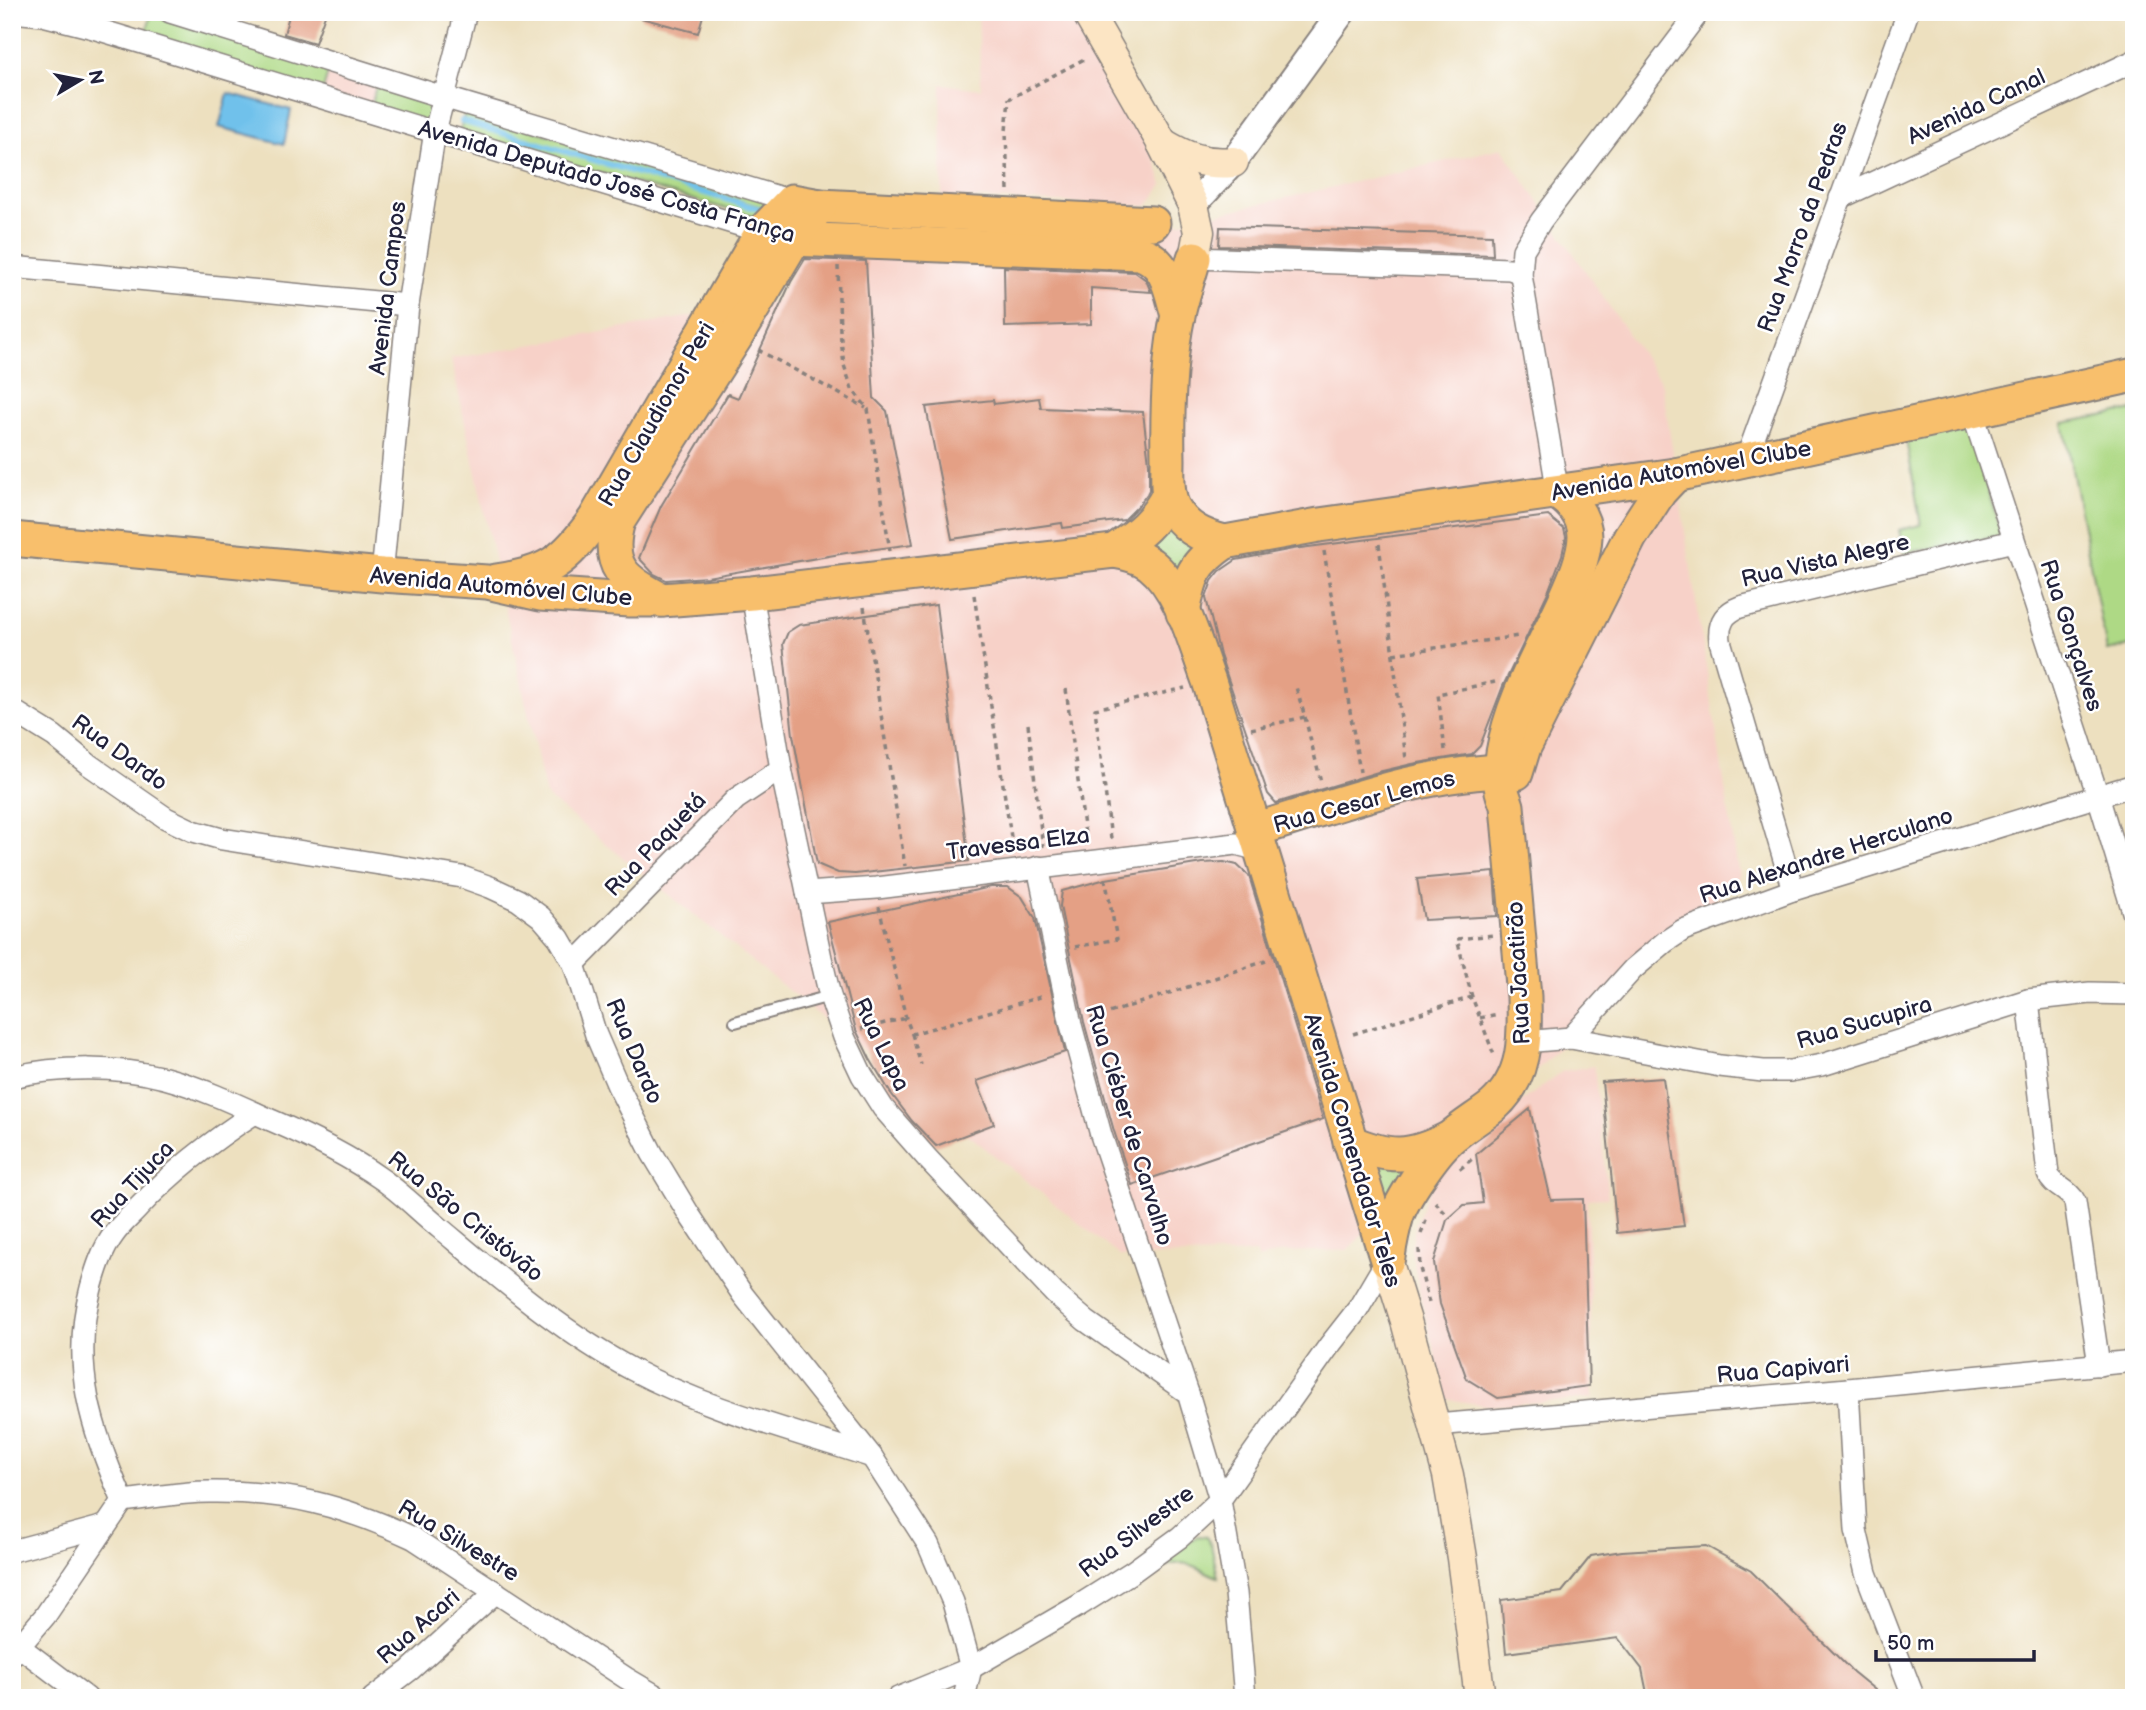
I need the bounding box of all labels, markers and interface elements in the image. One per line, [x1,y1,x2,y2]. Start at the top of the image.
north arrow [46,46,116,116]
street label: Avenida Canal [1903,63,2050,151]
text: N [83,68,108,86]
street label: Avenida Deputado José Costa França [415,115,798,249]
street label: Rua Morro da Pedras [1752,118,1854,336]
street label: Avenida Campos [363,200,413,377]
street label: Rua Claudionor Peri [593,317,721,512]
street label: Avenida Automóvel Clube [1549,434,1813,508]
street label: Rua Vista Alegre [1738,528,1912,594]
street label: Rua Gonçalves [2033,556,2109,715]
street label: Avenida Automóvel Clube [369,562,633,612]
street label: Rua Dardo [66,709,173,797]
street label: Rua Cesar Lemos [1270,764,1458,840]
street label: Rua Paquetá [599,787,712,903]
street label: Rua Alexandre Herculano [1696,802,1957,910]
street label: Travessa Elza [945,821,1091,867]
street label: Rua Jacatirão [1501,901,1537,1045]
street label: Rua Sucupira [1793,990,1935,1056]
street label: Rua Lapa [847,993,916,1096]
street label: Rua Dardo [599,994,669,1108]
street label: Rua Cléber de Carvalho [1079,1002,1179,1249]
street label: Avenida Comendador Teles [1297,1010,1407,1291]
street label: Rua Tijuca [85,1135,180,1234]
street label: Rua São Cristóvão [382,1145,549,1288]
street label: Rua Capivari [1716,1350,1851,1390]
street label: Rua Silvestre [1074,1479,1200,1584]
street label: Rua Silvestre [393,1494,524,1588]
street label: Rua Acari [371,1583,466,1670]
scale bar [1876,1619,2034,1663]
text: 50 m [1887,1631,1934,1656]

